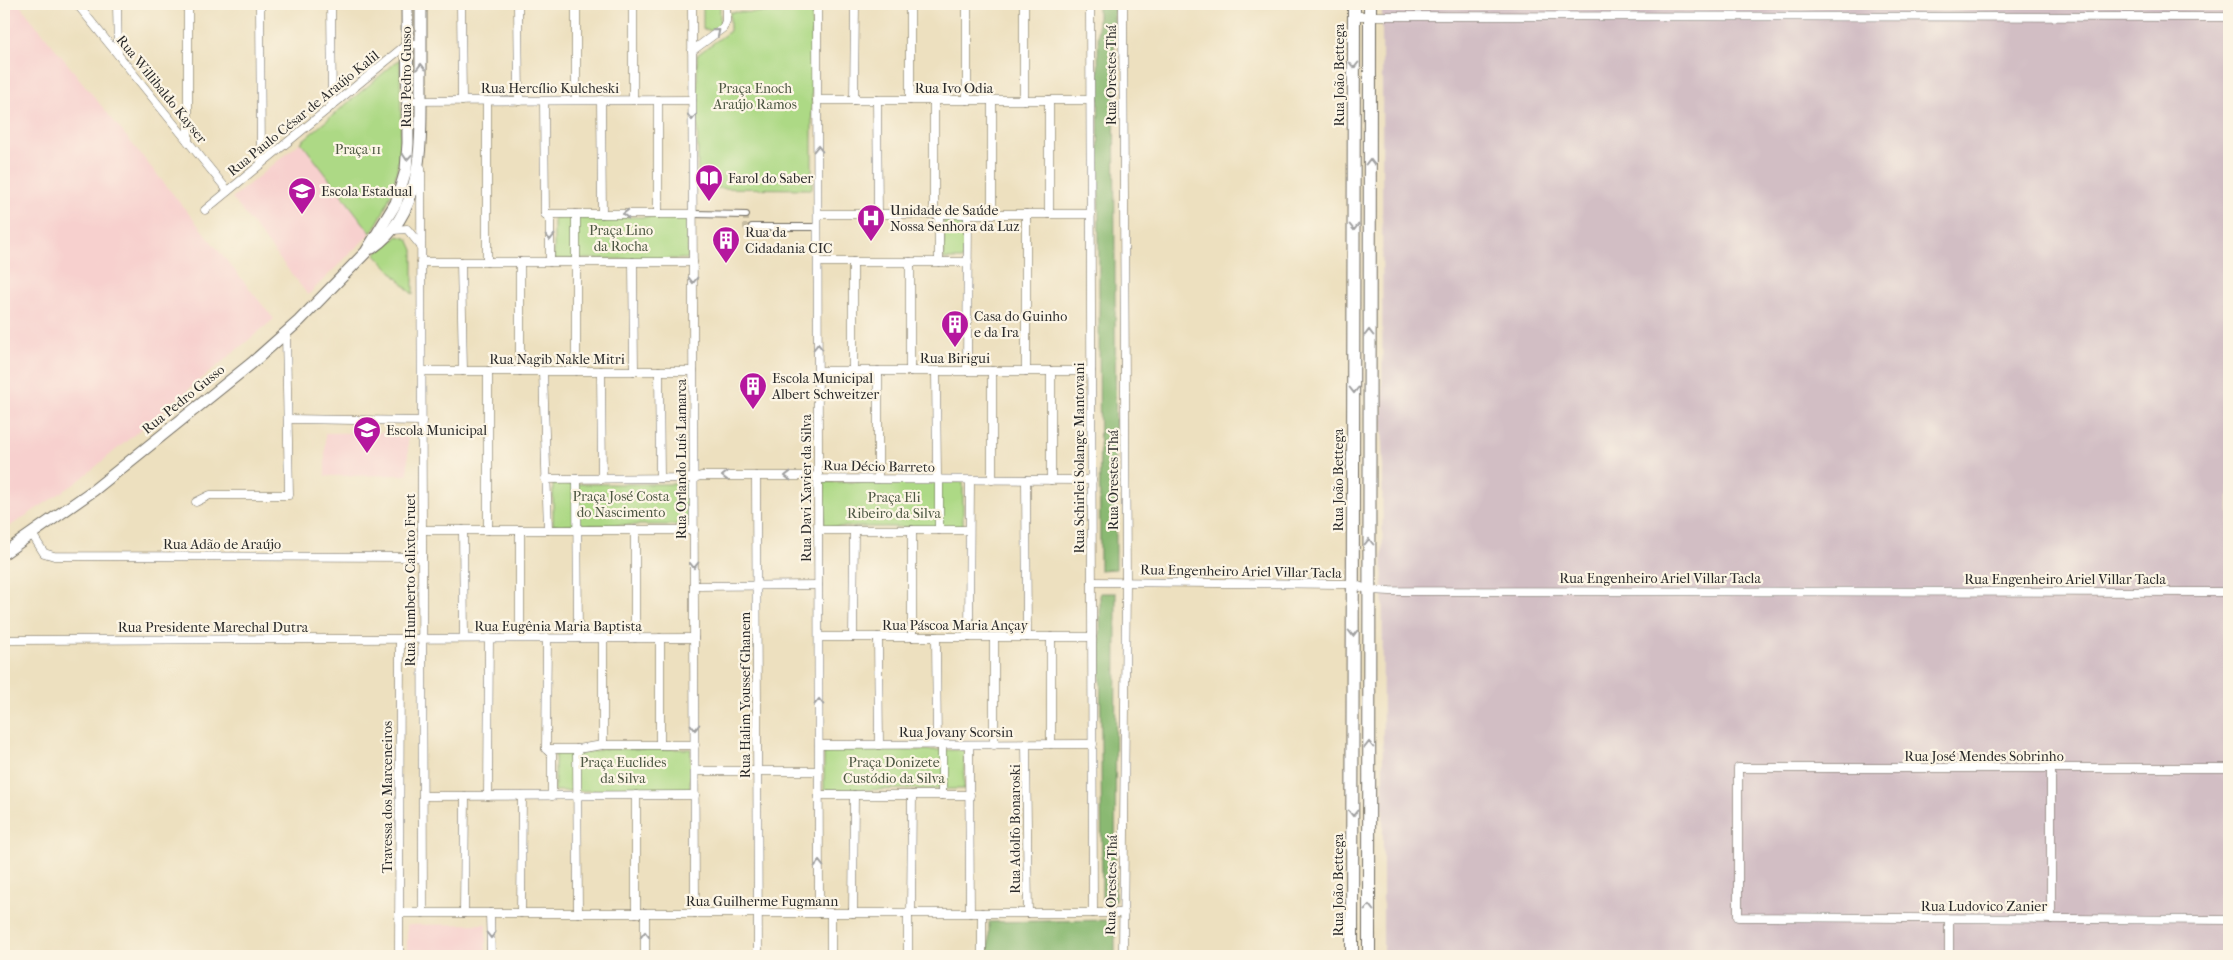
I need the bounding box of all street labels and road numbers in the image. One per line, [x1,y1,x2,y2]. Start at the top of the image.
street label: Rua João Bettega [1331,23,1348,126]
street label: Rua Orestes Thá [1103,24,1120,125]
street label: Rua Pedro Gusso [398,26,415,128]
street label: Rua Willibaldo Kayser [113,32,210,147]
street label: Rua Paulo César de Araújo Kalil [224,47,383,180]
street label: Rua Hercílio Kulcheski [481,80,619,97]
street label: Rua Ivo Odia [915,80,994,97]
street label: Rua Birigui [920,350,990,367]
street label: Rua Nagib Nakle Mitri [489,351,625,368]
street label: Rua Pedro Gusso [139,361,228,438]
street label: Rua Schirlei Solange Mantovani [1071,362,1088,554]
street label: Rua Orlando Luís Lamarca [673,378,690,539]
street label: Rua Davi Xavier da Silva [798,414,815,562]
street label: Rua João Bettega [1330,428,1347,531]
street label: Rua Orestes Thá [1105,429,1122,530]
street label: Rua Décio Barreto [823,457,935,476]
street label: Rua Humberto Calixto Fruet [402,494,419,666]
street label: Rua Adão de Araújo [163,536,281,553]
street label: Rua Engenheiro Ariel Villar Tacla [1140,561,1343,582]
street label: Rua Engenheiro Ariel Villar Tacla [1559,570,1761,587]
street label: Rua Engenheiro Ariel Villar Tacla [1964,571,2166,588]
street label: Rua Halim Youssef Ghanem [737,611,754,778]
street label: Rua Páscoa Maria Ançay [882,617,1028,634]
street label: Rua Eugênia Maria Baptista [474,618,642,635]
street label: Rua Presidente Marechal Dutra [118,619,309,636]
street label: Travessa dos Marceneiros [379,721,396,873]
street label: Rua Jovany Scorsin [899,724,1013,741]
street label: Rua José Mendes Sobrinho [1904,748,2064,765]
street label: Rua Adolfo Bonaroski [1007,764,1024,894]
street label: Rua João Bettega [1330,833,1347,936]
street label: Rua Orestes Thá [1102,834,1121,935]
street label: Rua Guilherme Fugmann [686,893,838,910]
street label: Rua Ludovico Zanier [1921,898,2047,915]

